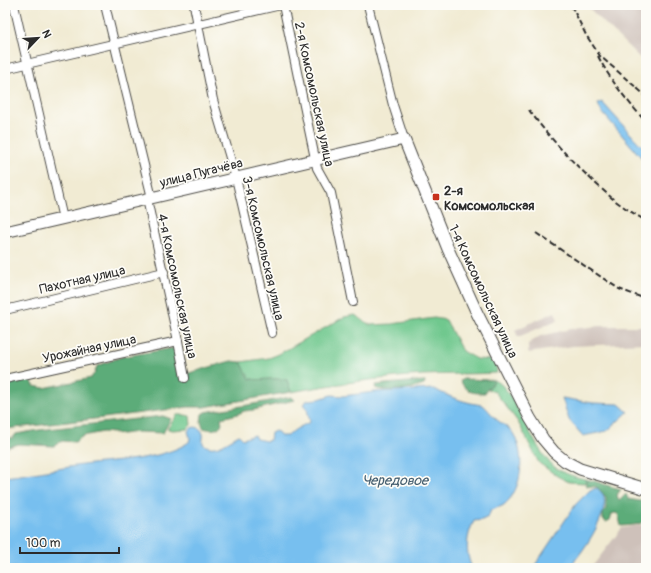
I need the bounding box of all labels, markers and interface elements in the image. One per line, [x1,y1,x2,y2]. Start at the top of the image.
north arrow [18,18,58,58]
street label: 2-я Комсомольская улица [291,20,337,168]
text: N [39,28,54,41]
street label: улица Пугачёва [157,155,244,191]
street label: 3-я Комсомольская улица [239,175,287,322]
place label: 2-я Комсомольская [444,183,534,214]
marker: 2-я Комсомольская [431,192,441,202]
street label: 4-я Комсомольская улица [154,212,200,360]
street label: 1-я Комсомольская улица [445,222,521,361]
street label: Пахотная улица [38,262,127,298]
street label: Урожайная улица [41,331,138,367]
water label: Чередовое [362,472,430,489]
scale bar [20,529,119,555]
text: 100 m [26,536,61,551]

